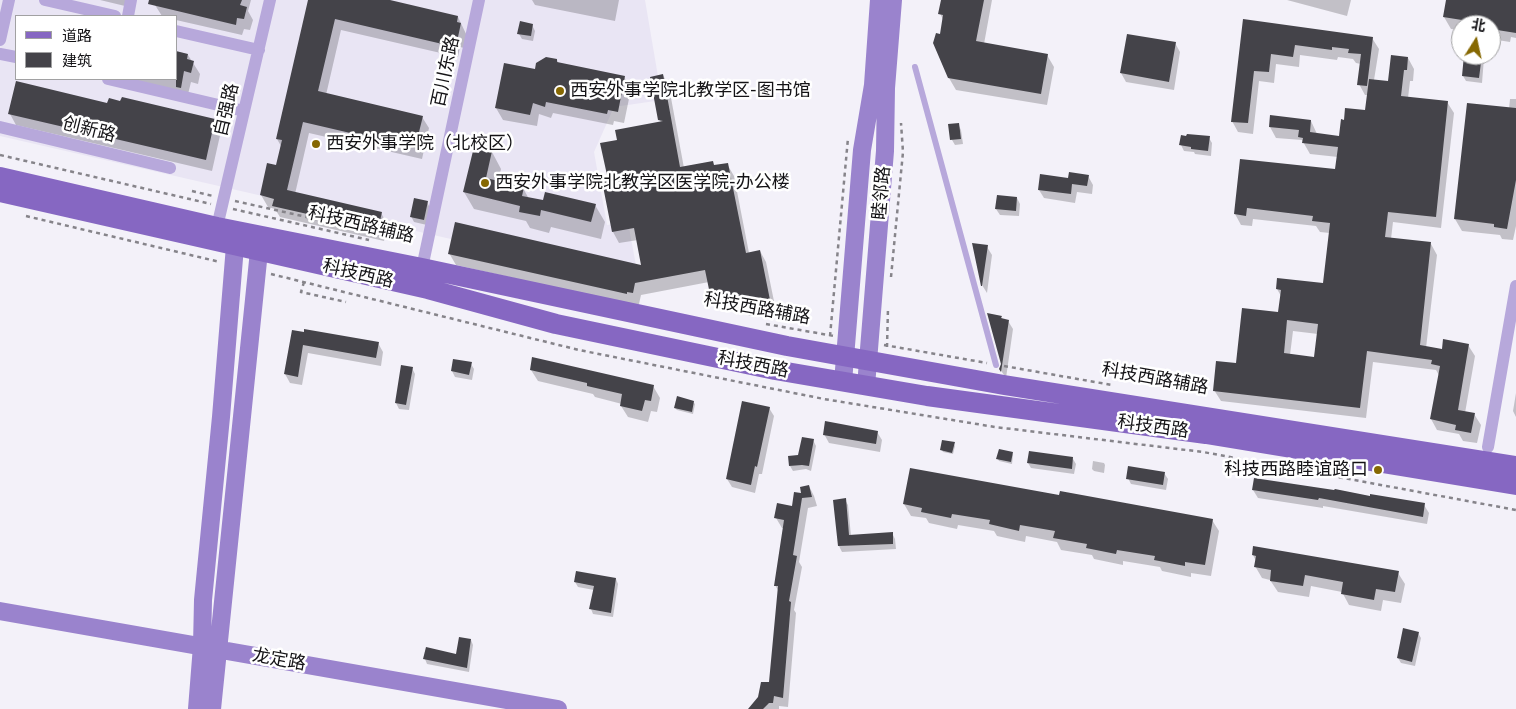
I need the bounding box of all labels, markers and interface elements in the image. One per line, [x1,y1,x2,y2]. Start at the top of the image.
legend [15,15,178,80]
north arrow [1451,15,1501,65]
text: 北 [1470,16,1487,35]
text: 道路 [62,27,92,45]
street label: 百川东路 [428,35,464,109]
text: 建筑 [62,52,92,70]
place label: 西安外事学院北教学区-图书馆 [570,80,811,102]
street label: 自强路 [210,81,244,139]
marker: 西安外事学院北教学区-图书馆 [554,85,566,97]
street label: 创新路 [60,113,118,147]
place label: 西安外事学院（北校区） [326,133,524,155]
marker: 西安外事学院（北校区） [310,138,322,150]
street label: 睦邻路 [869,165,895,221]
place label: 西安外事学院北教学区医学院-办公楼 [495,172,790,194]
marker: 西安外事学院北教学区医学院-办公楼 [479,177,491,189]
street label: 科技西路辅路 [306,202,416,248]
street label: 科技西路 [320,255,396,293]
street label: 科技西路辅路 [702,289,812,329]
street label: 科技西路 [716,348,790,382]
street label: 科技西路辅路 [1100,359,1210,399]
street label: 科技西路 [1116,411,1190,443]
place label: 科技西路睦谊路口 [1224,459,1368,481]
marker: 科技西路睦谊路口 [1372,464,1384,476]
street label: 龙定路 [251,645,307,675]

